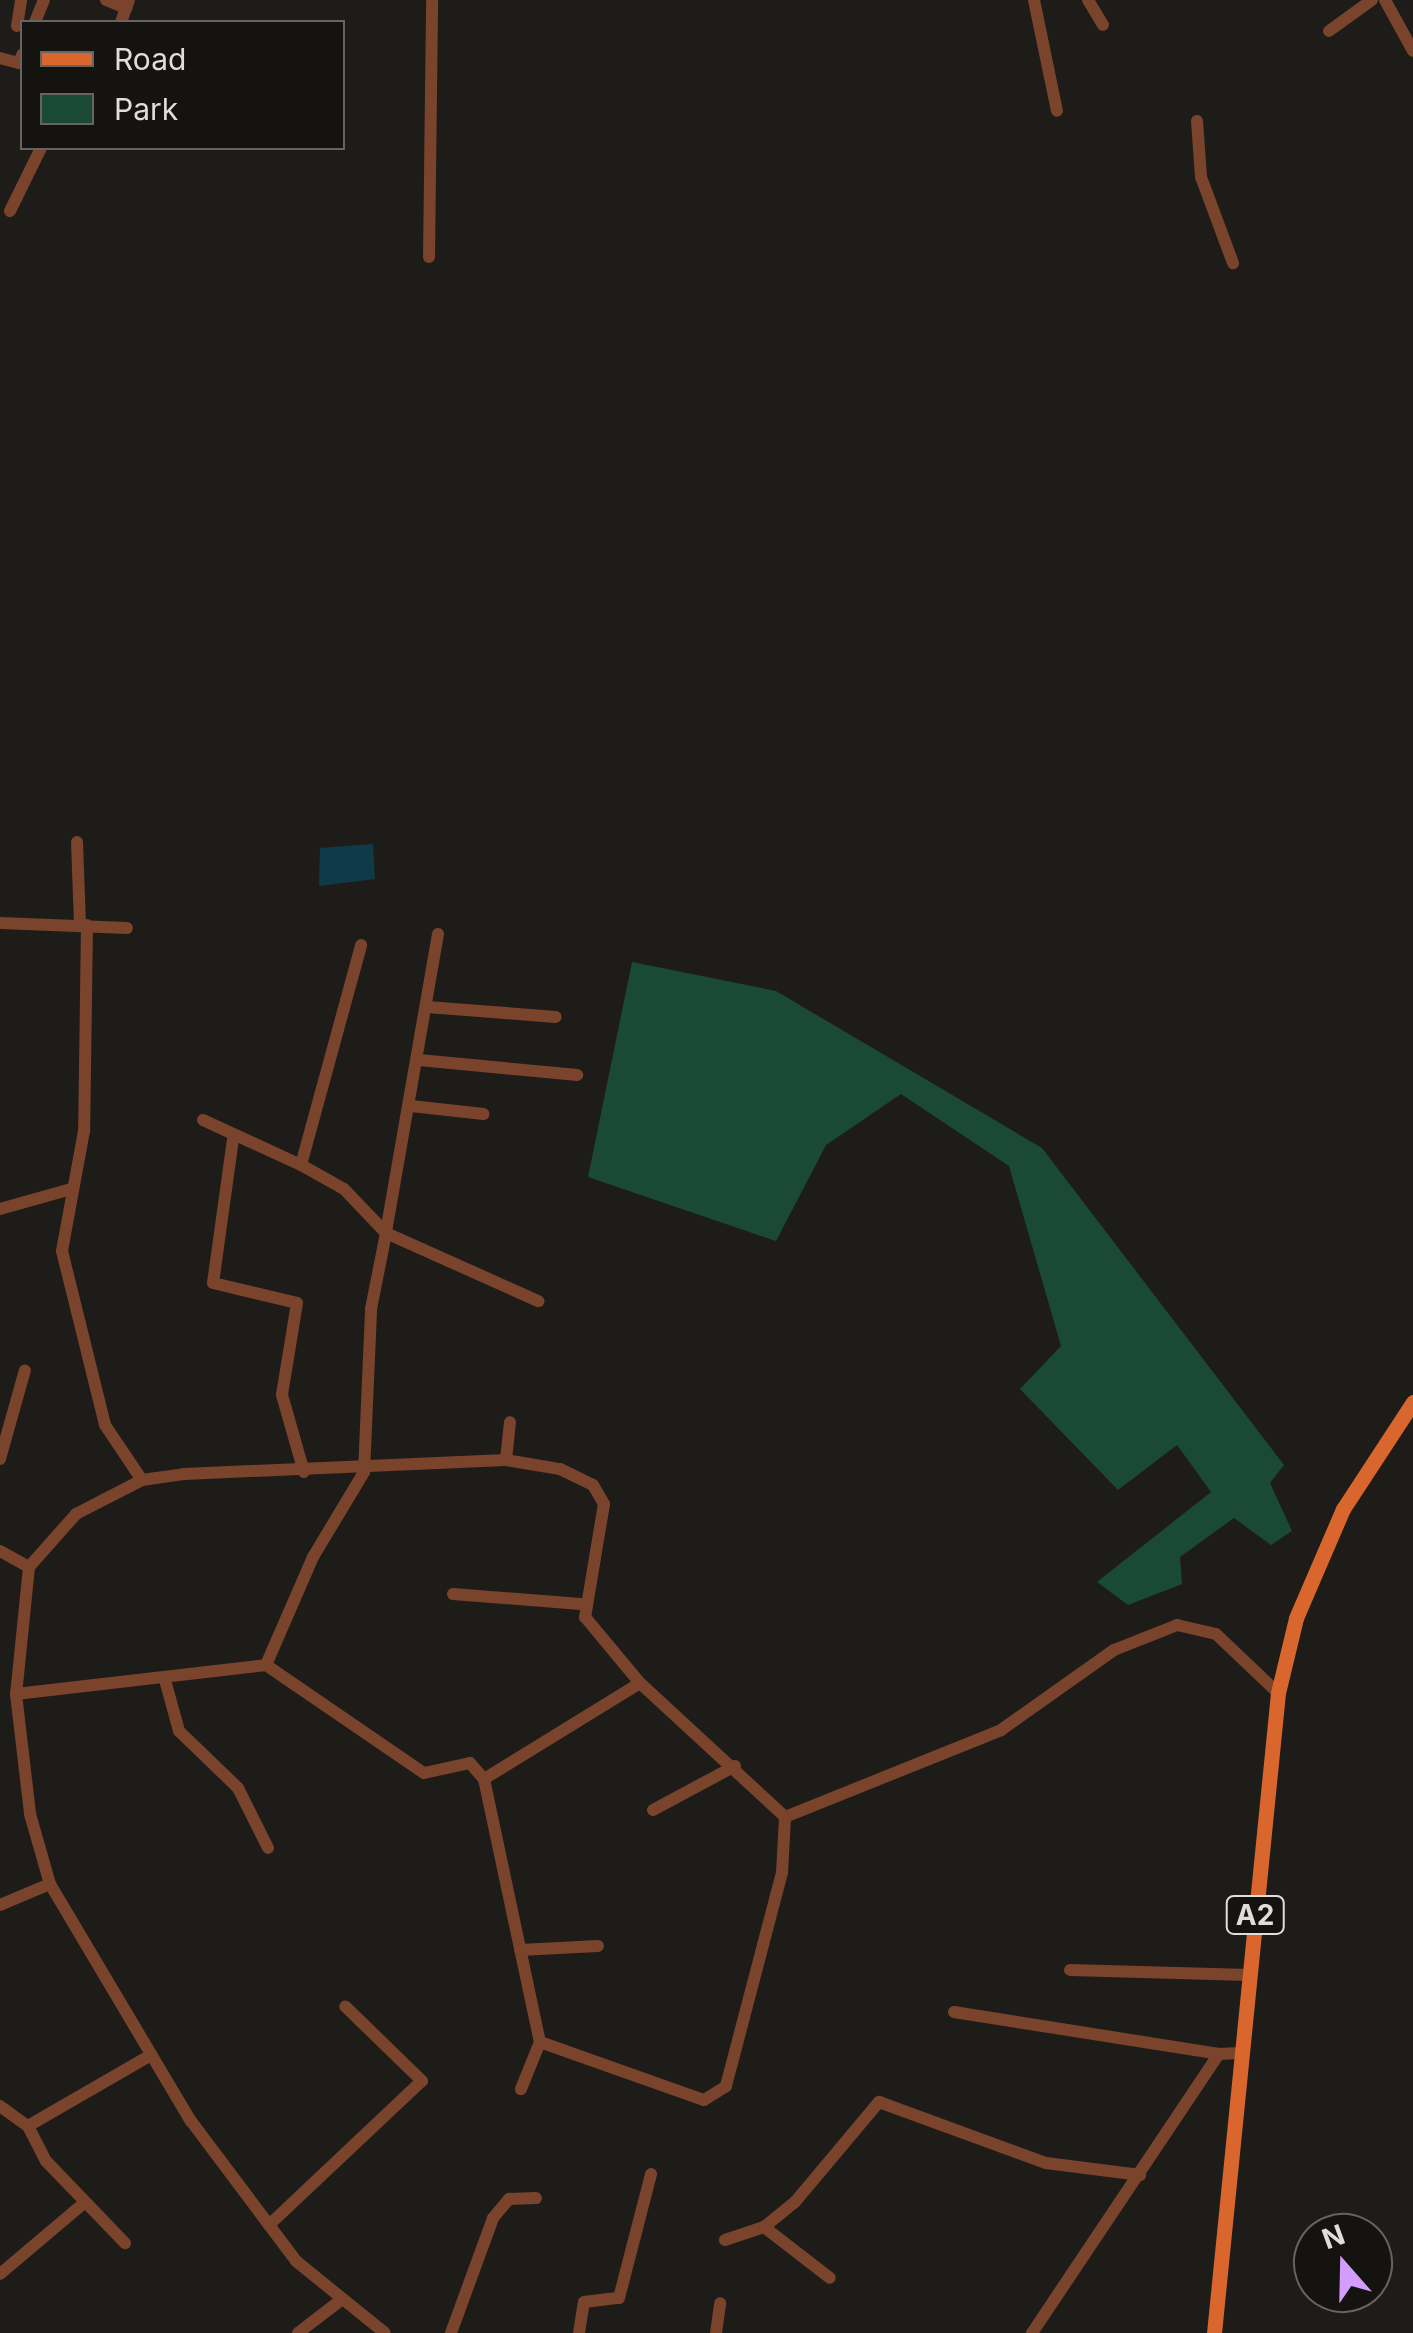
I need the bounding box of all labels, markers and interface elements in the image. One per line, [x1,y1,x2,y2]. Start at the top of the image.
legend [20,20,345,150]
text: Road [114,41,186,77]
text: Park [114,91,178,127]
road number: A2 [1225,1892,1285,1938]
north arrow [1293,2213,1393,2313]
text: N [1318,2217,1349,2256]

